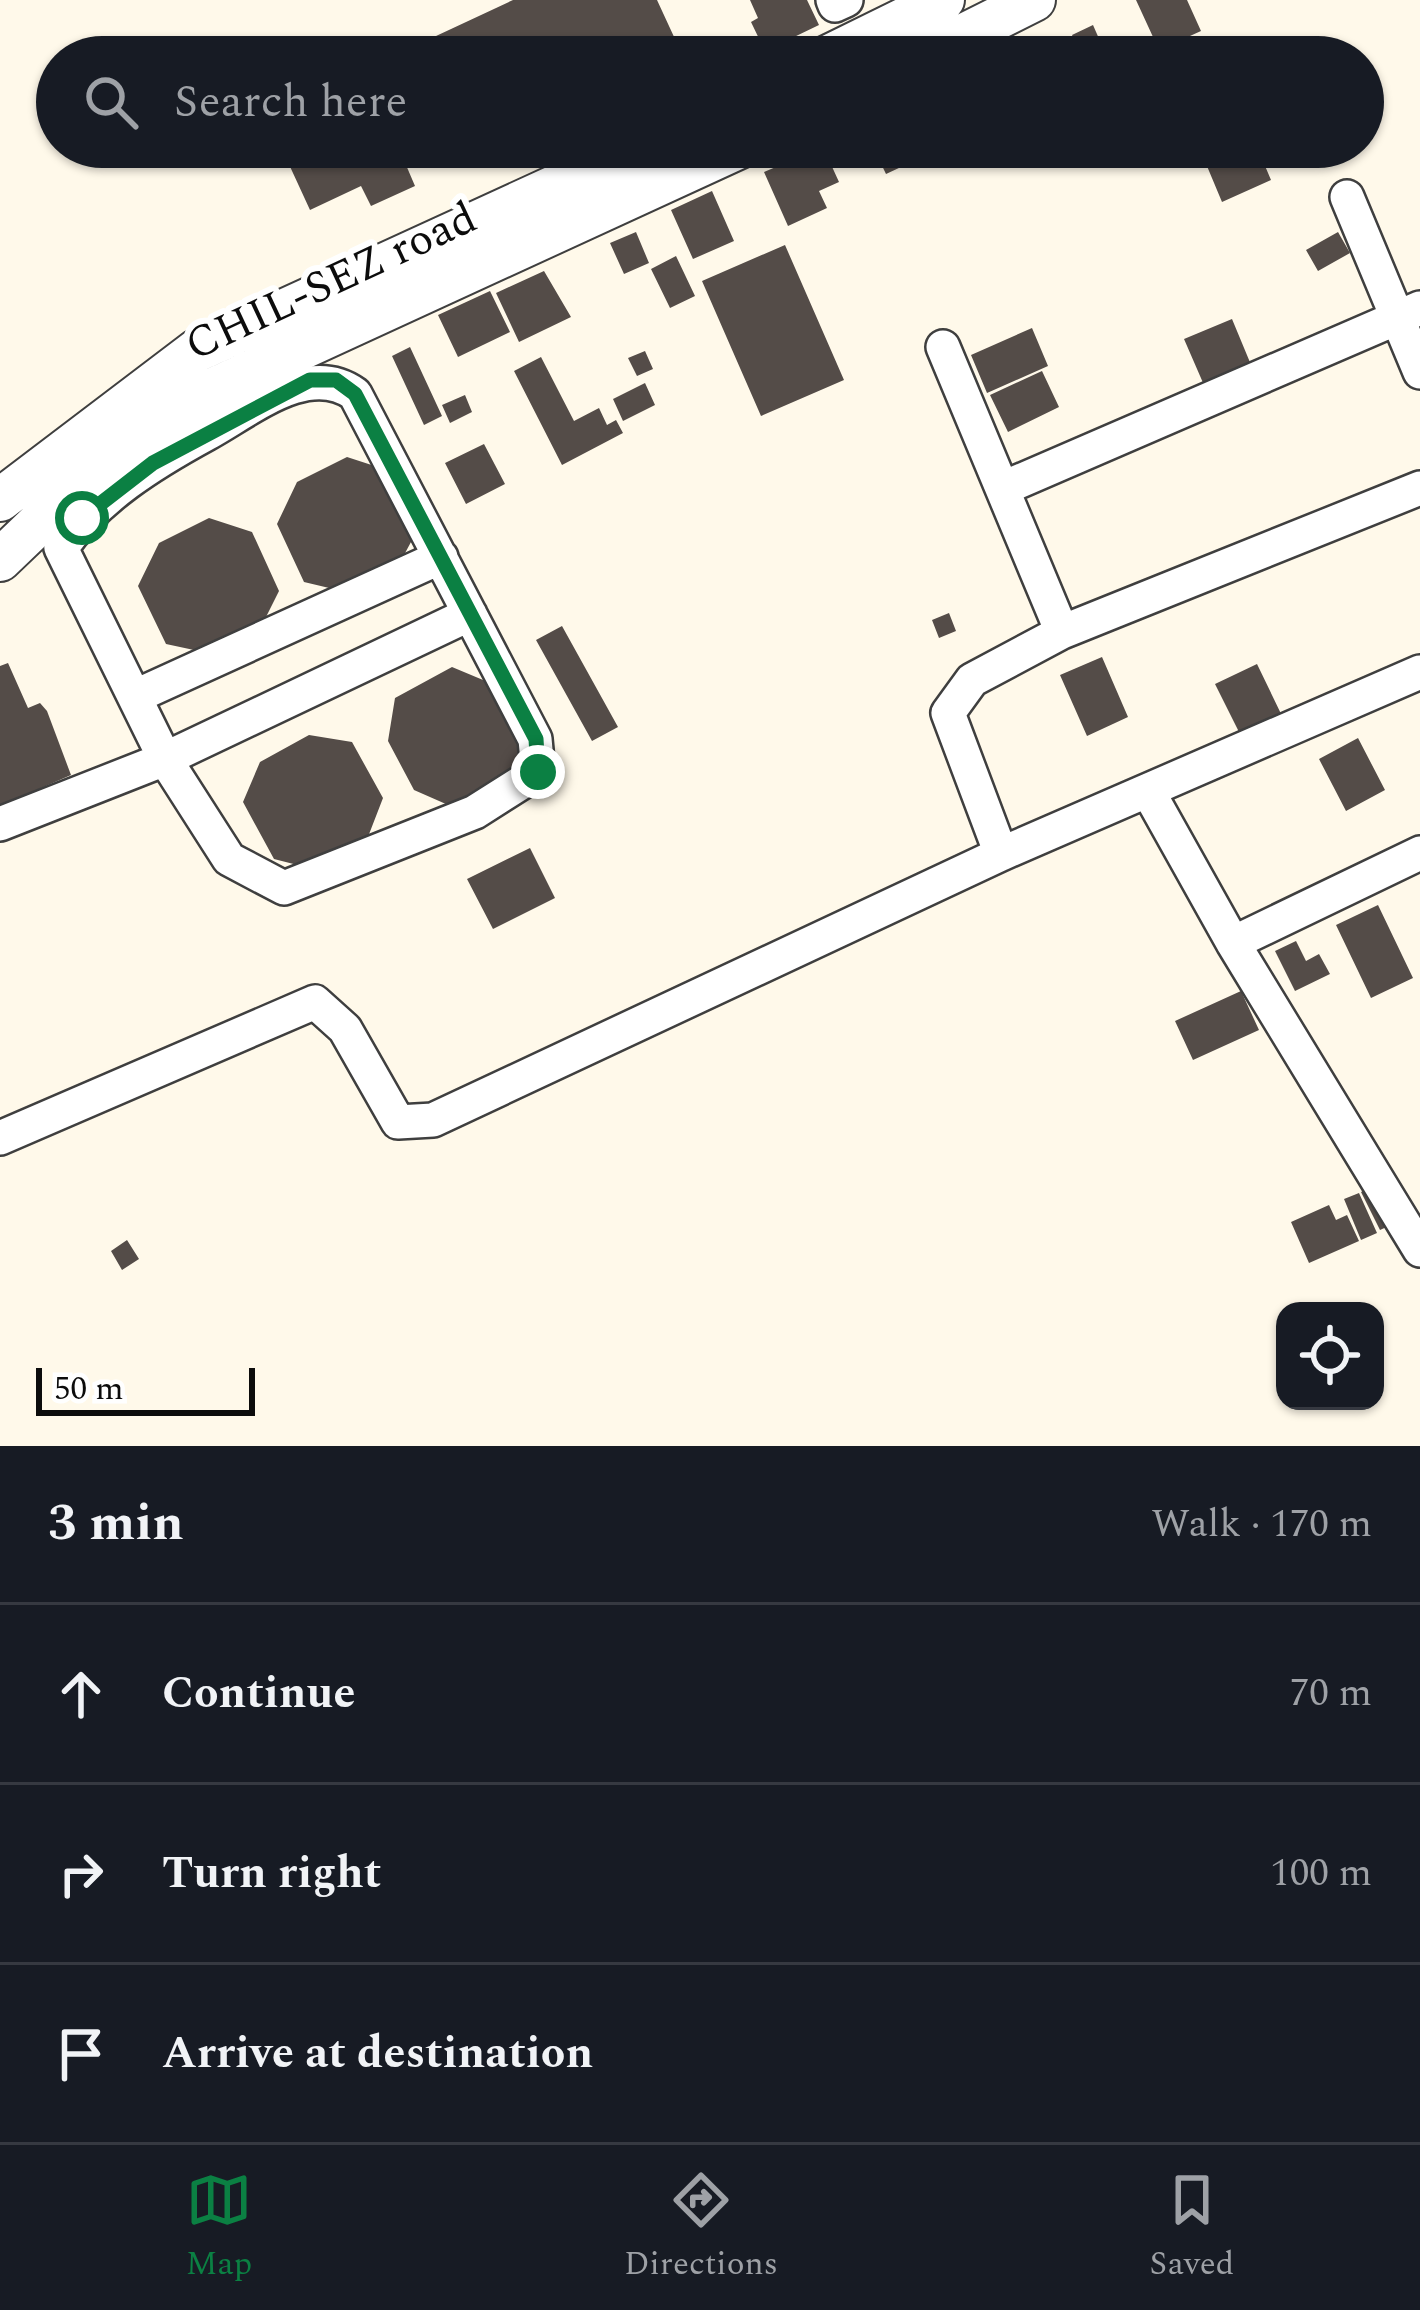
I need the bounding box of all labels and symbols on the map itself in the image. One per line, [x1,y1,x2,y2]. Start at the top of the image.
street label: CHIL-SEZ road [174,184,488,380]
route start [55,491,109,545]
route end [511,745,565,799]
scale bar [36,1362,255,1415]

